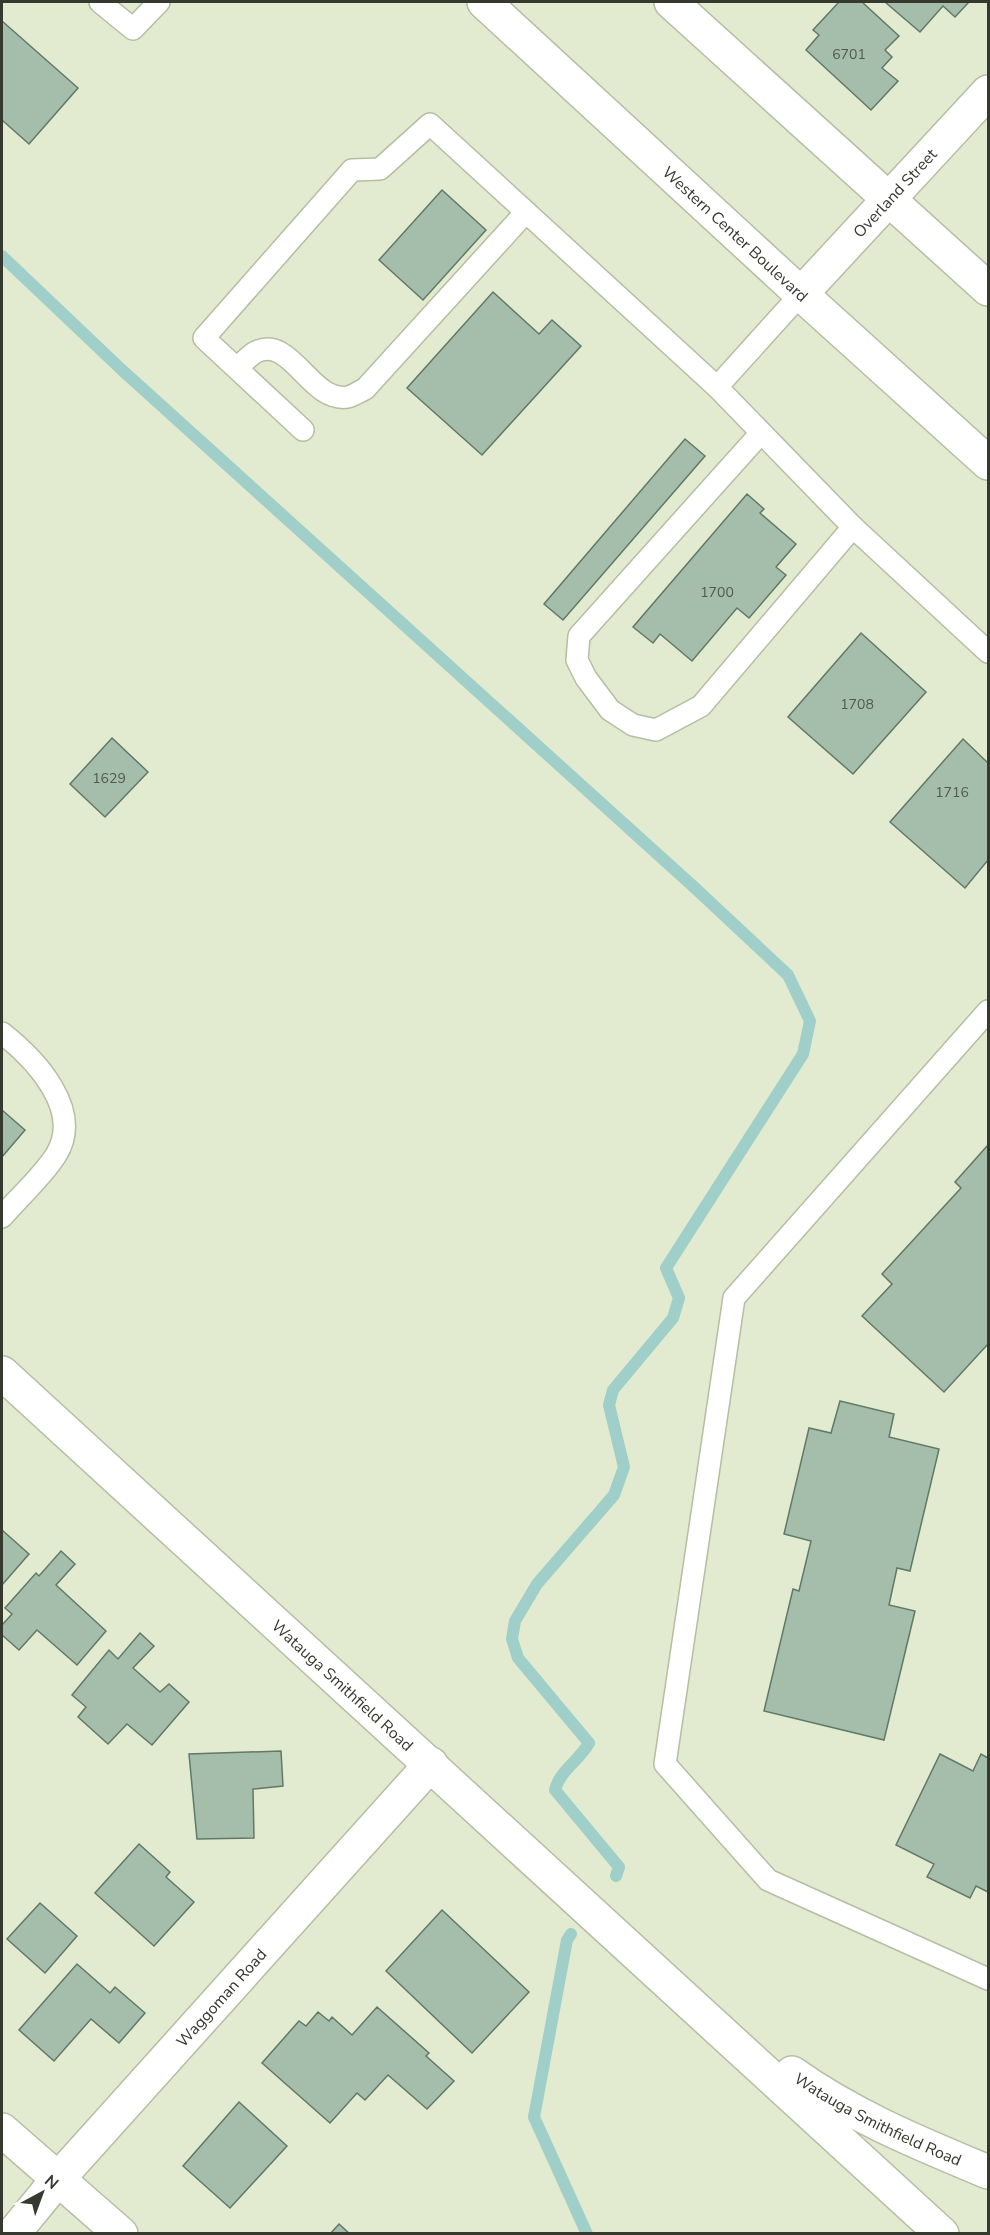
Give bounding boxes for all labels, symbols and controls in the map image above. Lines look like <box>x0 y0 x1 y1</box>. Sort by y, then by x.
house number: 6701 <box>832 45 866 64</box>
street label: Overland Street <box>849 144 943 243</box>
street label: Western Center Boulevard <box>657 162 812 307</box>
house number: 1700 <box>700 583 734 602</box>
house number: 1708 <box>840 695 874 714</box>
house number: 1629 <box>92 769 126 788</box>
house number: 1716 <box>935 783 969 802</box>
street label: Watauga Smithfield Road <box>266 1615 418 1756</box>
street label: Waggoman Road <box>172 1944 272 2052</box>
street label: Watauga Smithfield Road <box>790 2068 965 2172</box>
north arrow <box>12 2163 72 2223</box>
text: N <box>39 2170 63 2195</box>

